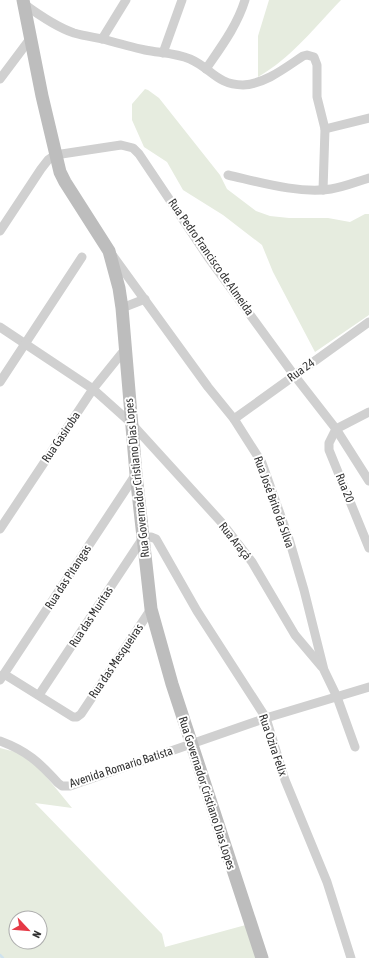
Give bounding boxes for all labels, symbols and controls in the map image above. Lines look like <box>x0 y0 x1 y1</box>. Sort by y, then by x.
street label: Rua Pedro Francisco de Almeida <box>165 196 257 318</box>
street label: Rua 24 <box>285 355 318 385</box>
street label: Rua Governador Cristiano Dias Lopes <box>122 398 152 558</box>
street label: Rua Gasiroba <box>39 409 83 465</box>
street label: Rua José Brito da Silva <box>251 454 297 550</box>
street label: Rua 20 <box>333 471 357 505</box>
street label: Rua Araçá <box>216 519 254 563</box>
street label: Rua das Pitangas <box>42 542 94 612</box>
street label: Rua das Muritas <box>66 584 116 650</box>
street label: Rua das Mesqueiras <box>86 621 146 701</box>
street label: Rua Ozira Felix <box>256 712 290 778</box>
street label: Rua Governador Cristiano Dias Lopes <box>176 715 238 871</box>
street label: Avenida Romario Batista <box>68 744 174 790</box>
north arrow <box>8 910 48 950</box>
text: N <box>30 929 44 940</box>

